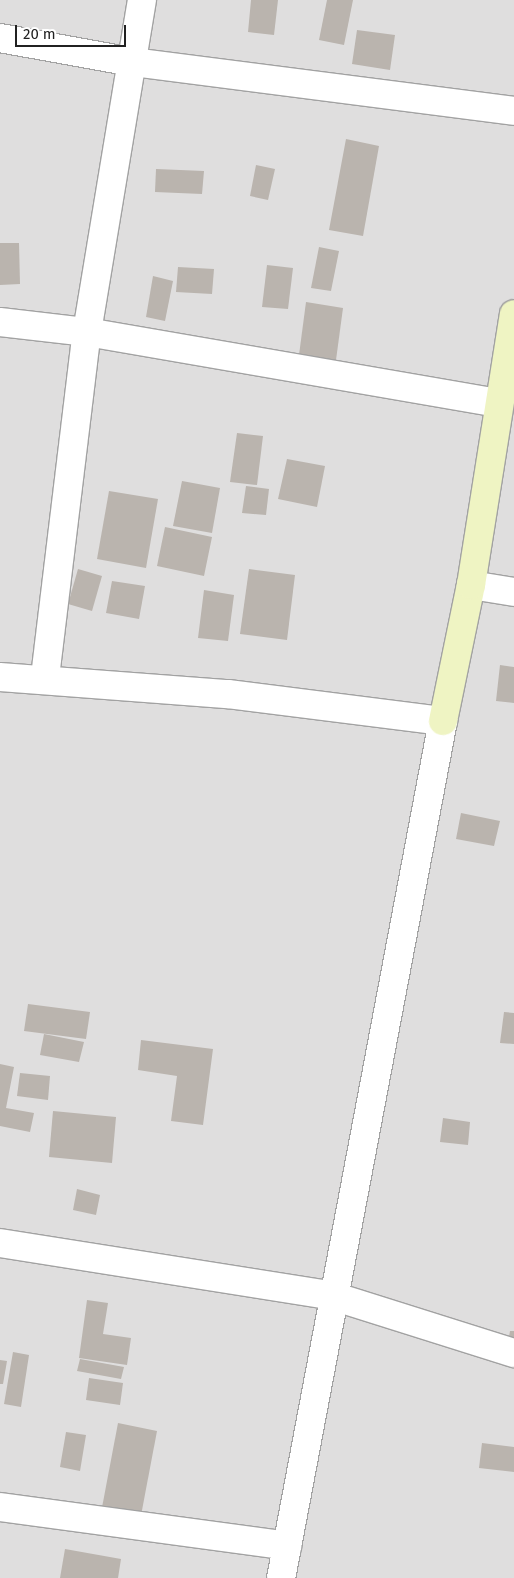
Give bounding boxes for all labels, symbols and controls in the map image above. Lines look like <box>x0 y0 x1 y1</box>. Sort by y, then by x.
scale bar <box>18 15 129 47</box>
text: 20 m <box>23 25 56 43</box>

